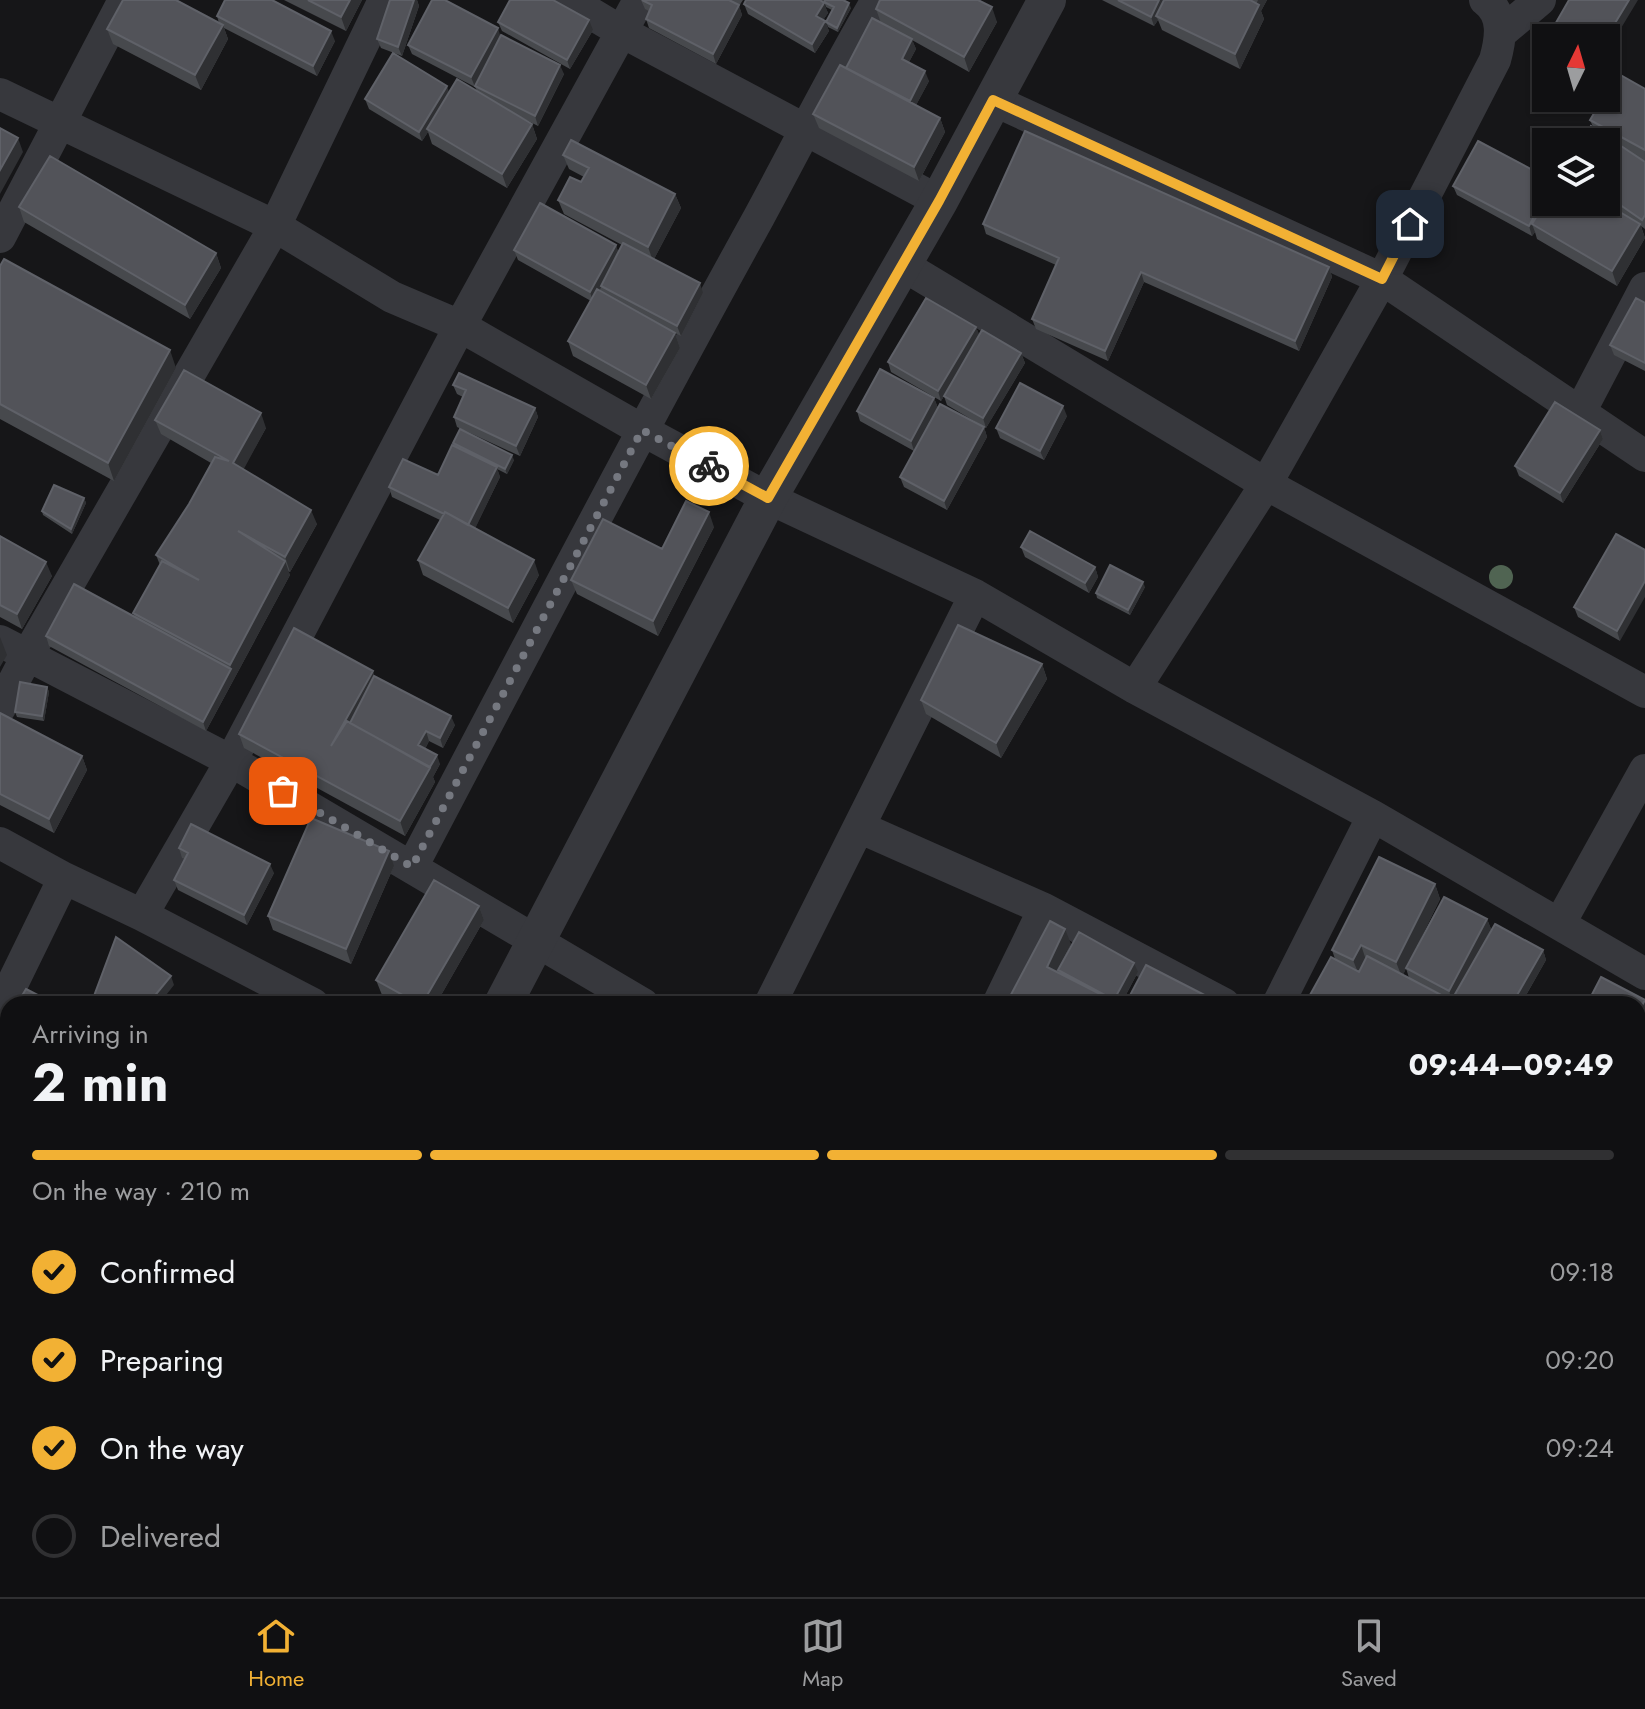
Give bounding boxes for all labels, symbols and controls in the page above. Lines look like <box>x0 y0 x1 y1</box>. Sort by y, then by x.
north arrow <box>1532 24 1620 112</box>
map controls <box>1532 24 1620 216</box>
button: layers <box>1532 128 1620 216</box>
pin <box>1376 190 1444 258</box>
icon: home <box>1388 202 1432 246</box>
courier <box>669 426 749 506</box>
icon: bike <box>687 444 731 488</box>
pin <box>249 757 317 825</box>
icon: bag <box>261 769 305 813</box>
text: Arriving in <box>32 1015 149 1053</box>
text: 09:44–09:49 <box>1408 1043 1614 1086</box>
text: 2 min <box>32 1045 169 1121</box>
text: On the way · 210 m <box>32 1172 250 1210</box>
icon: check <box>32 1250 76 1294</box>
text: Confirmed <box>100 1251 235 1294</box>
text: 09:18 <box>1550 1253 1614 1291</box>
icon: check <box>32 1338 76 1382</box>
text: Preparing <box>100 1339 224 1382</box>
text: 09:20 <box>1545 1341 1614 1379</box>
icon: check <box>32 1426 76 1470</box>
text: On the way <box>100 1427 244 1470</box>
text: 09:24 <box>1546 1429 1614 1467</box>
text: Delivered <box>100 1515 221 1558</box>
tab: Home <box>248 1614 304 1694</box>
tab: Map <box>801 1614 845 1694</box>
tab: Saved <box>1341 1614 1397 1694</box>

